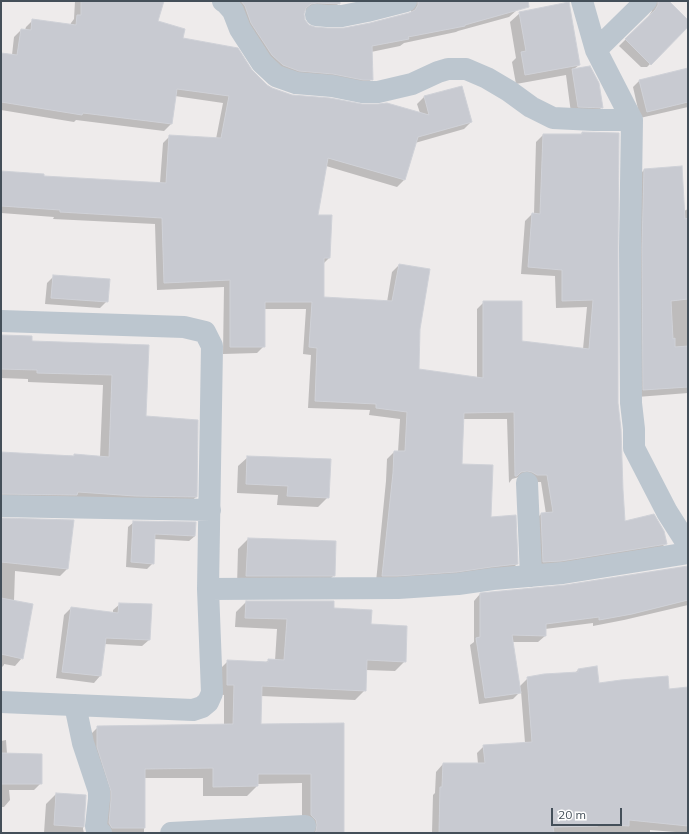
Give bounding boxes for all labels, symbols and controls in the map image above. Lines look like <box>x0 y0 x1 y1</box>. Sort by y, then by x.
scale bar <box>553 800 624 826</box>
text: 20 m <box>558 807 586 822</box>

